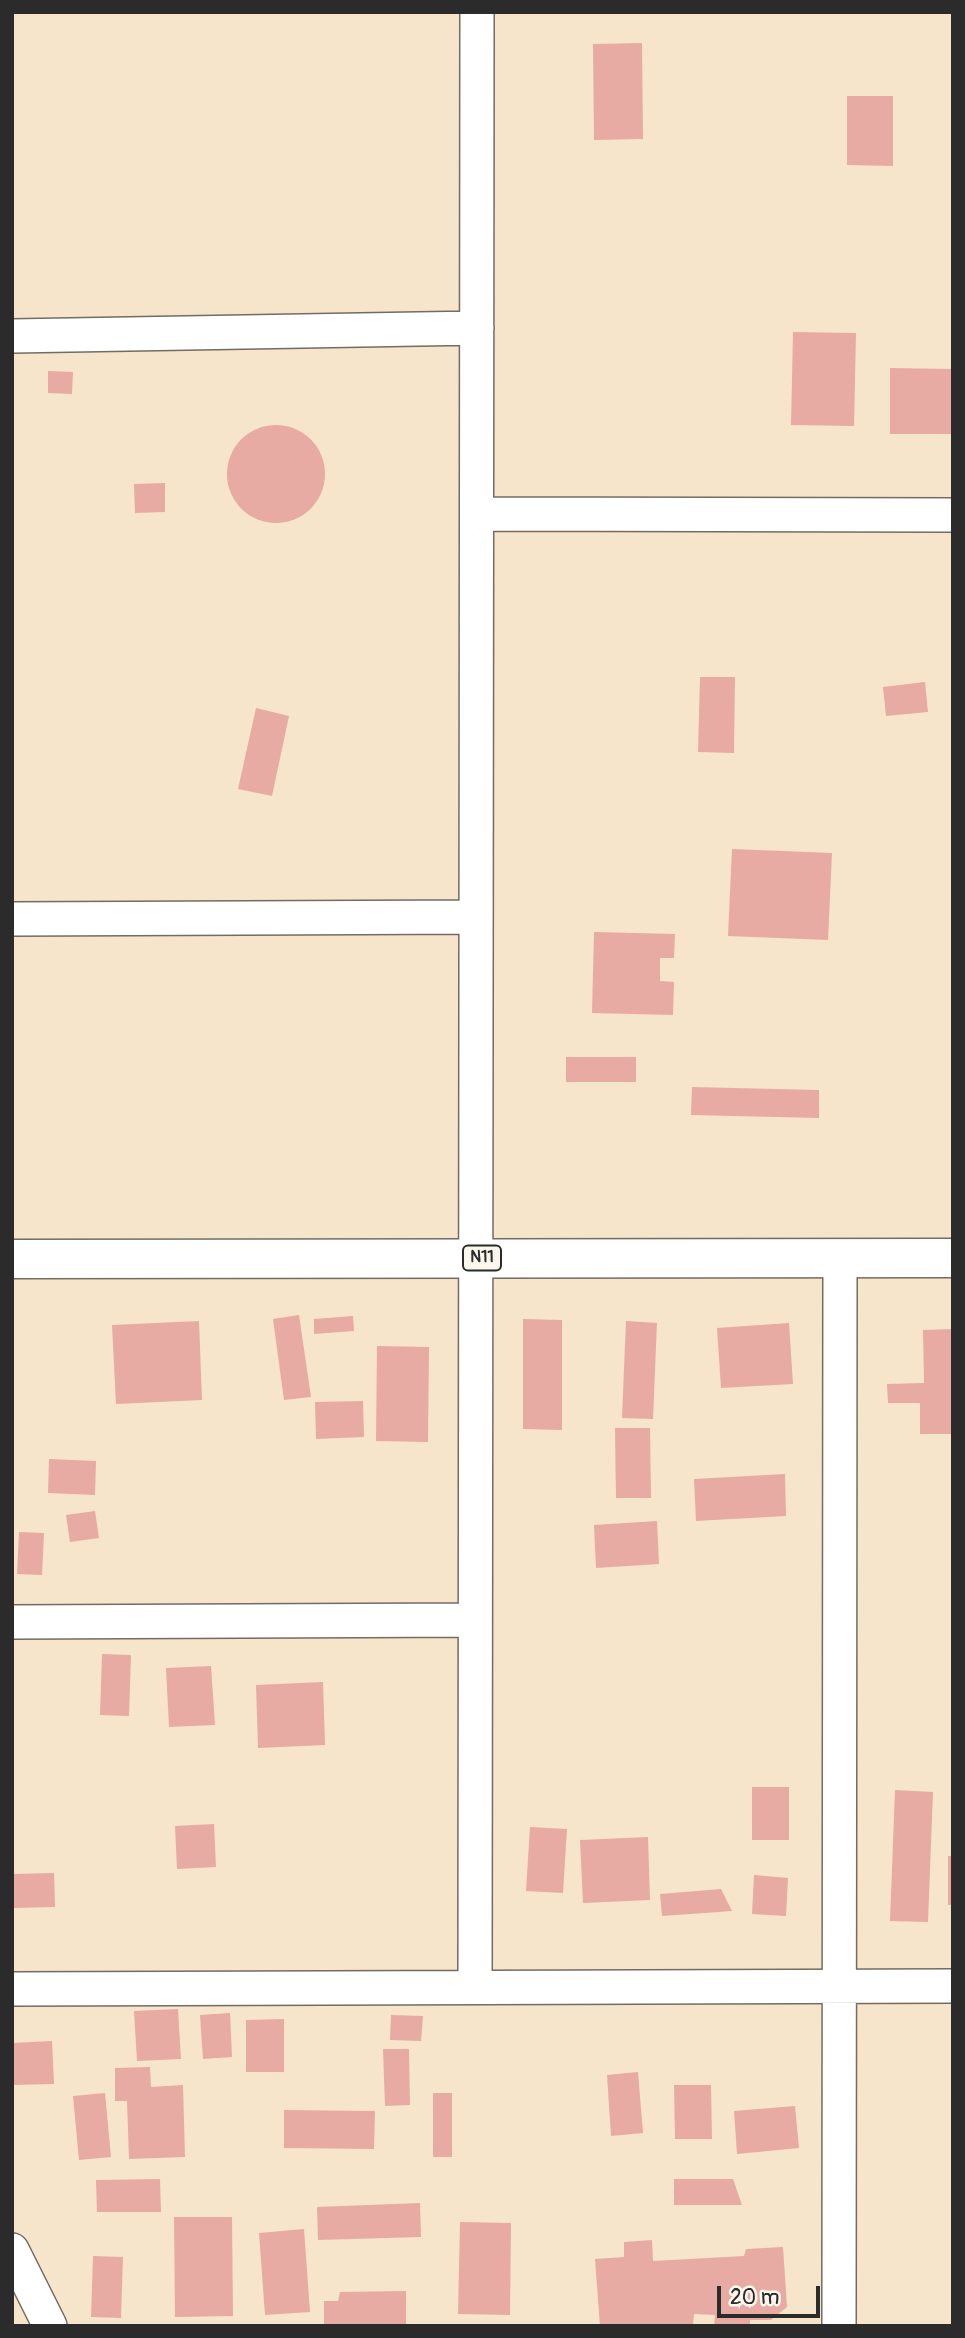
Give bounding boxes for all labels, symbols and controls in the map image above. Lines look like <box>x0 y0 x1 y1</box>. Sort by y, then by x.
road number: N11 <box>463 1246 501 1270</box>
scale bar <box>720 2272 823 2316</box>
text: 20 m <box>730 2284 779 2311</box>

